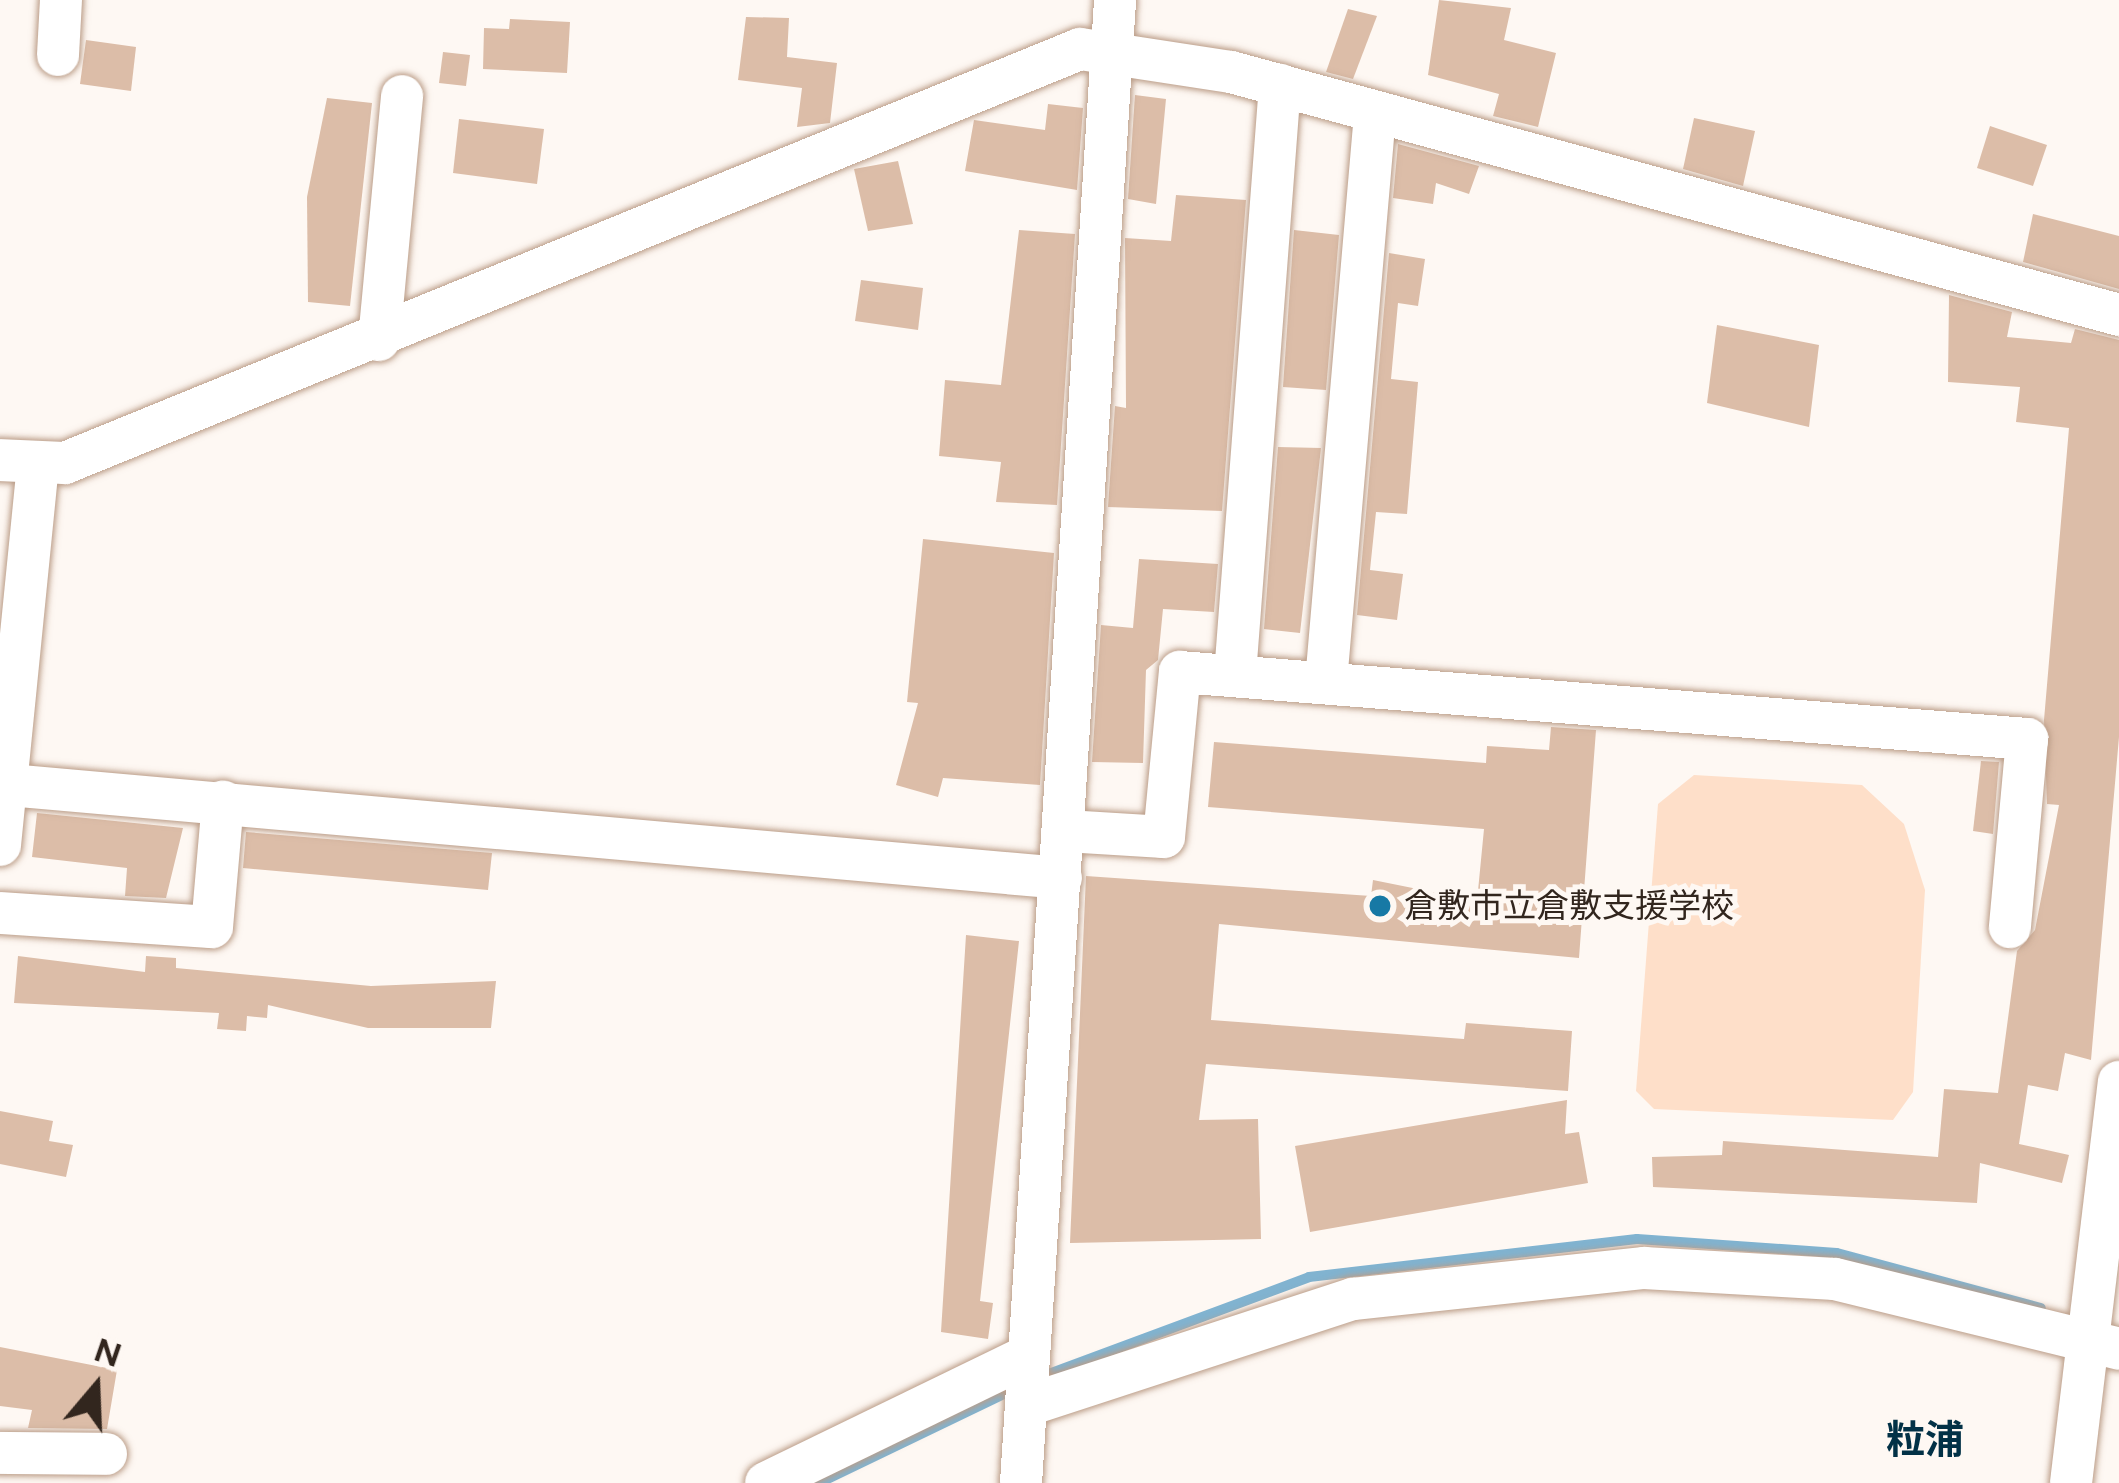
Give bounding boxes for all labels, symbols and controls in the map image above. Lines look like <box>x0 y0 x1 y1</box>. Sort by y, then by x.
place label: 倉敷市立倉敷支援学校 <box>1404 886 1734 926</box>
marker: 倉敷市立倉敷支援学校 <box>1367 893 1393 919</box>
north arrow <box>36 1327 156 1447</box>
text: N <box>89 1330 126 1375</box>
district label: 粒浦 <box>1886 1417 1964 1463</box>

